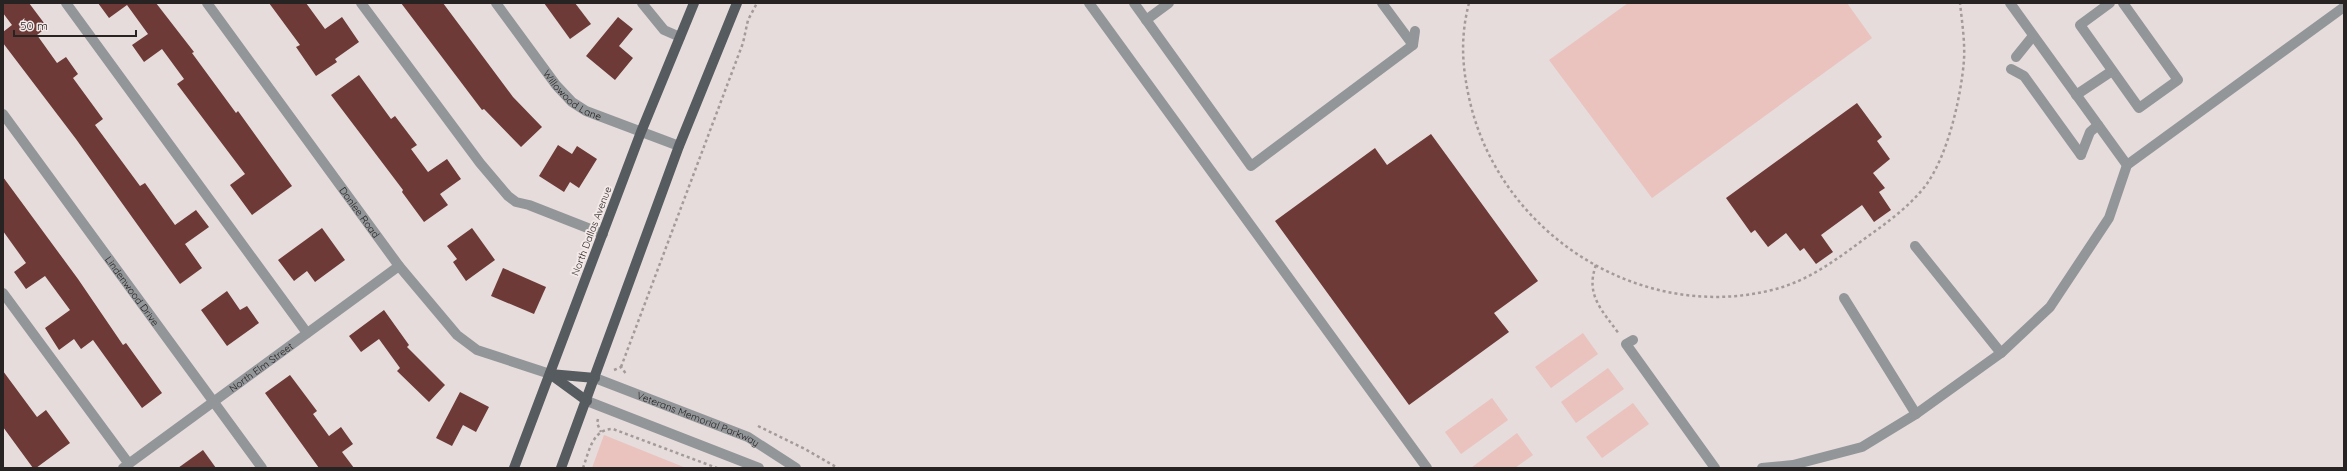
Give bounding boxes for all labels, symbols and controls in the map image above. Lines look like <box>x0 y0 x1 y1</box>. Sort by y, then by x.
scale bar <box>14 12 136 38</box>
text: 50 m <box>20 18 48 33</box>
street label: Willowood Lane <box>540 67 604 123</box>
street label: Donlee Road <box>336 184 382 241</box>
street label: North Dallas Avenue <box>568 184 615 278</box>
street label: Lindenwood Drive <box>102 254 162 329</box>
street label: North Elm Street <box>227 339 296 395</box>
street label: Veterans Memorial Parkway <box>635 389 762 450</box>

